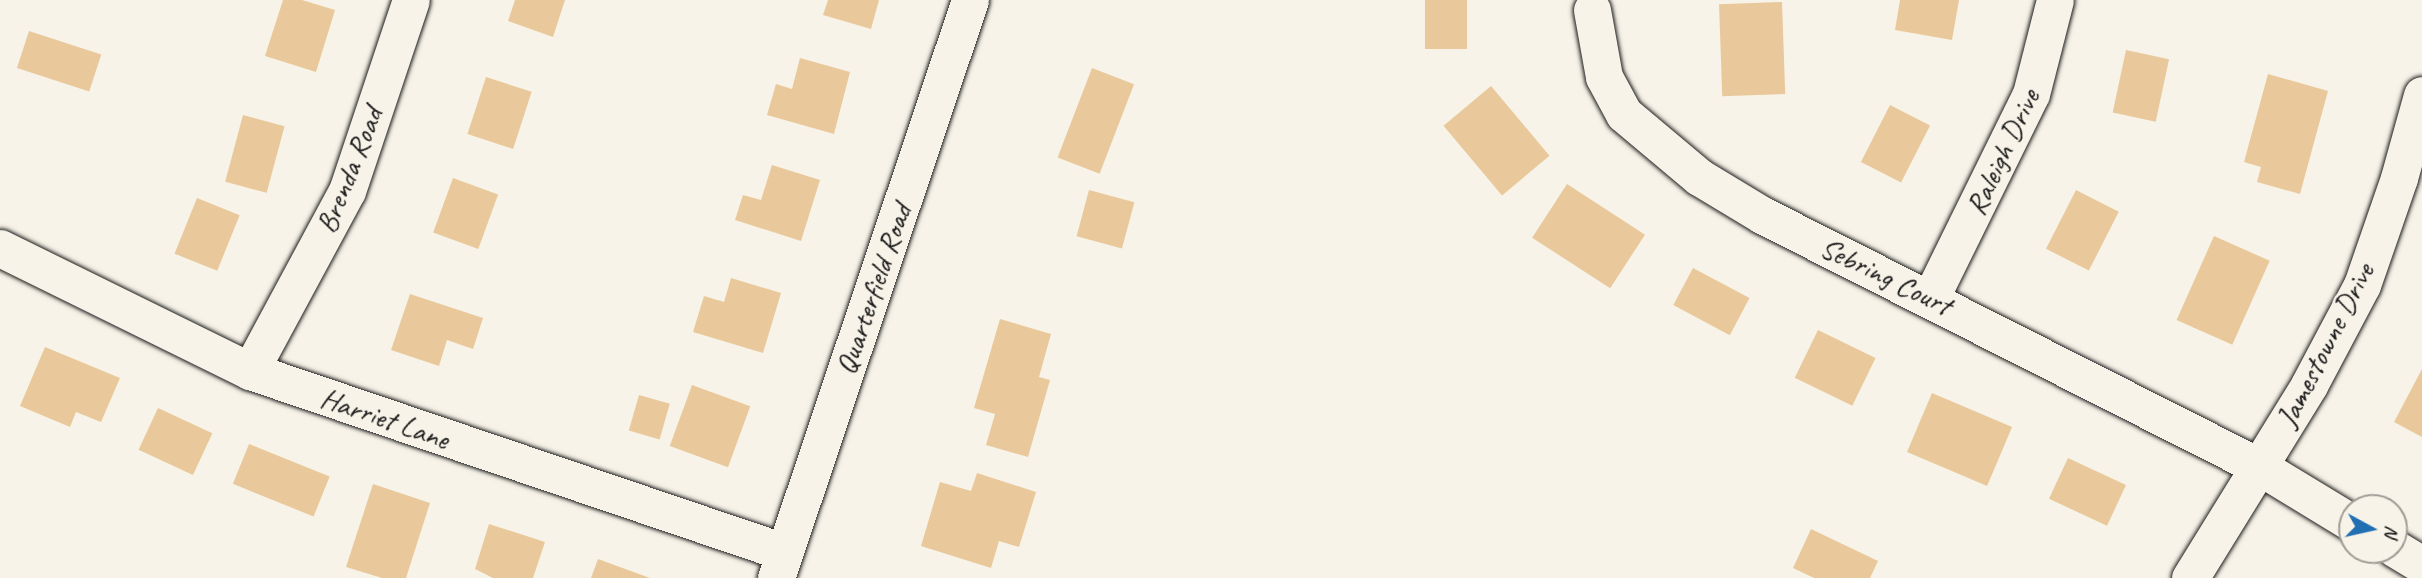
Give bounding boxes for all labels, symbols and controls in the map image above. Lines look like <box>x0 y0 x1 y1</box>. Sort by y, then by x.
street label: Raleigh Drive <box>1957 83 2047 221</box>
street label: Brenda Road <box>308 103 390 237</box>
street label: Quarterfield Road <box>827 199 919 379</box>
street label: Sebring Court <box>1815 229 1957 323</box>
street label: Jamestowne Drive <box>2268 257 2382 433</box>
street label: Harriet Lane <box>316 379 454 457</box>
north arrow <box>2338 494 2408 564</box>
text: N <box>2379 524 2405 539</box>

